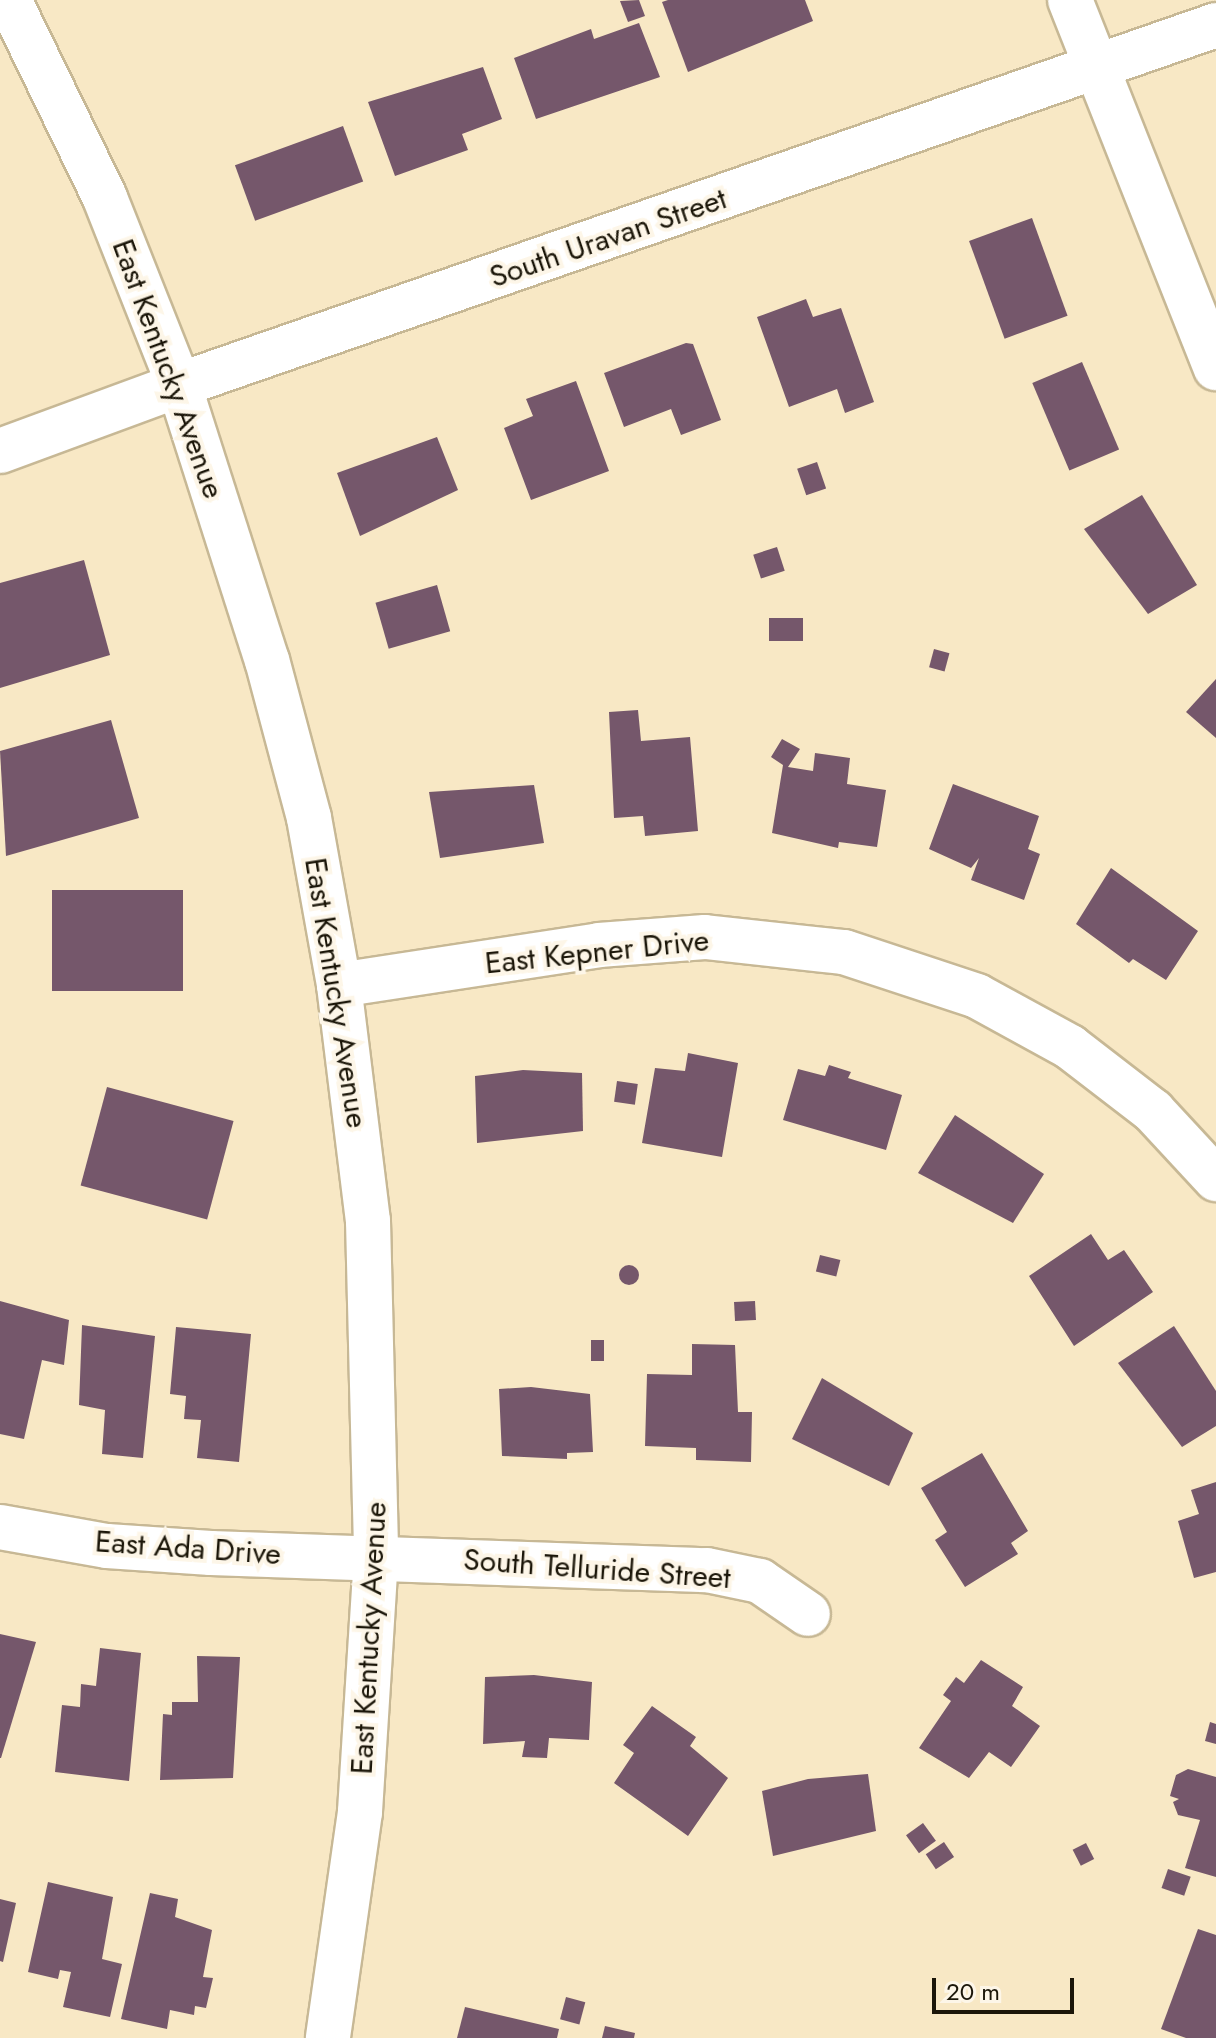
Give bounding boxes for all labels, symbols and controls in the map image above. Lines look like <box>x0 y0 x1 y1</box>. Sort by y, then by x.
street label: South Uravan Street <box>485 181 731 295</box>
street label: East Kentucky Avenue <box>104 235 232 503</box>
street label: East Kentucky Avenue <box>297 855 375 1131</box>
street label: East Kepner Drive <box>483 922 711 982</box>
street label: East Kentucky Avenue <box>344 1501 394 1775</box>
street label: East Ada Drive <box>94 1524 282 1572</box>
street label: South Telluride Street <box>462 1542 732 1596</box>
scale bar <box>936 1962 1078 2012</box>
text: 20 m <box>946 1974 1000 2009</box>

